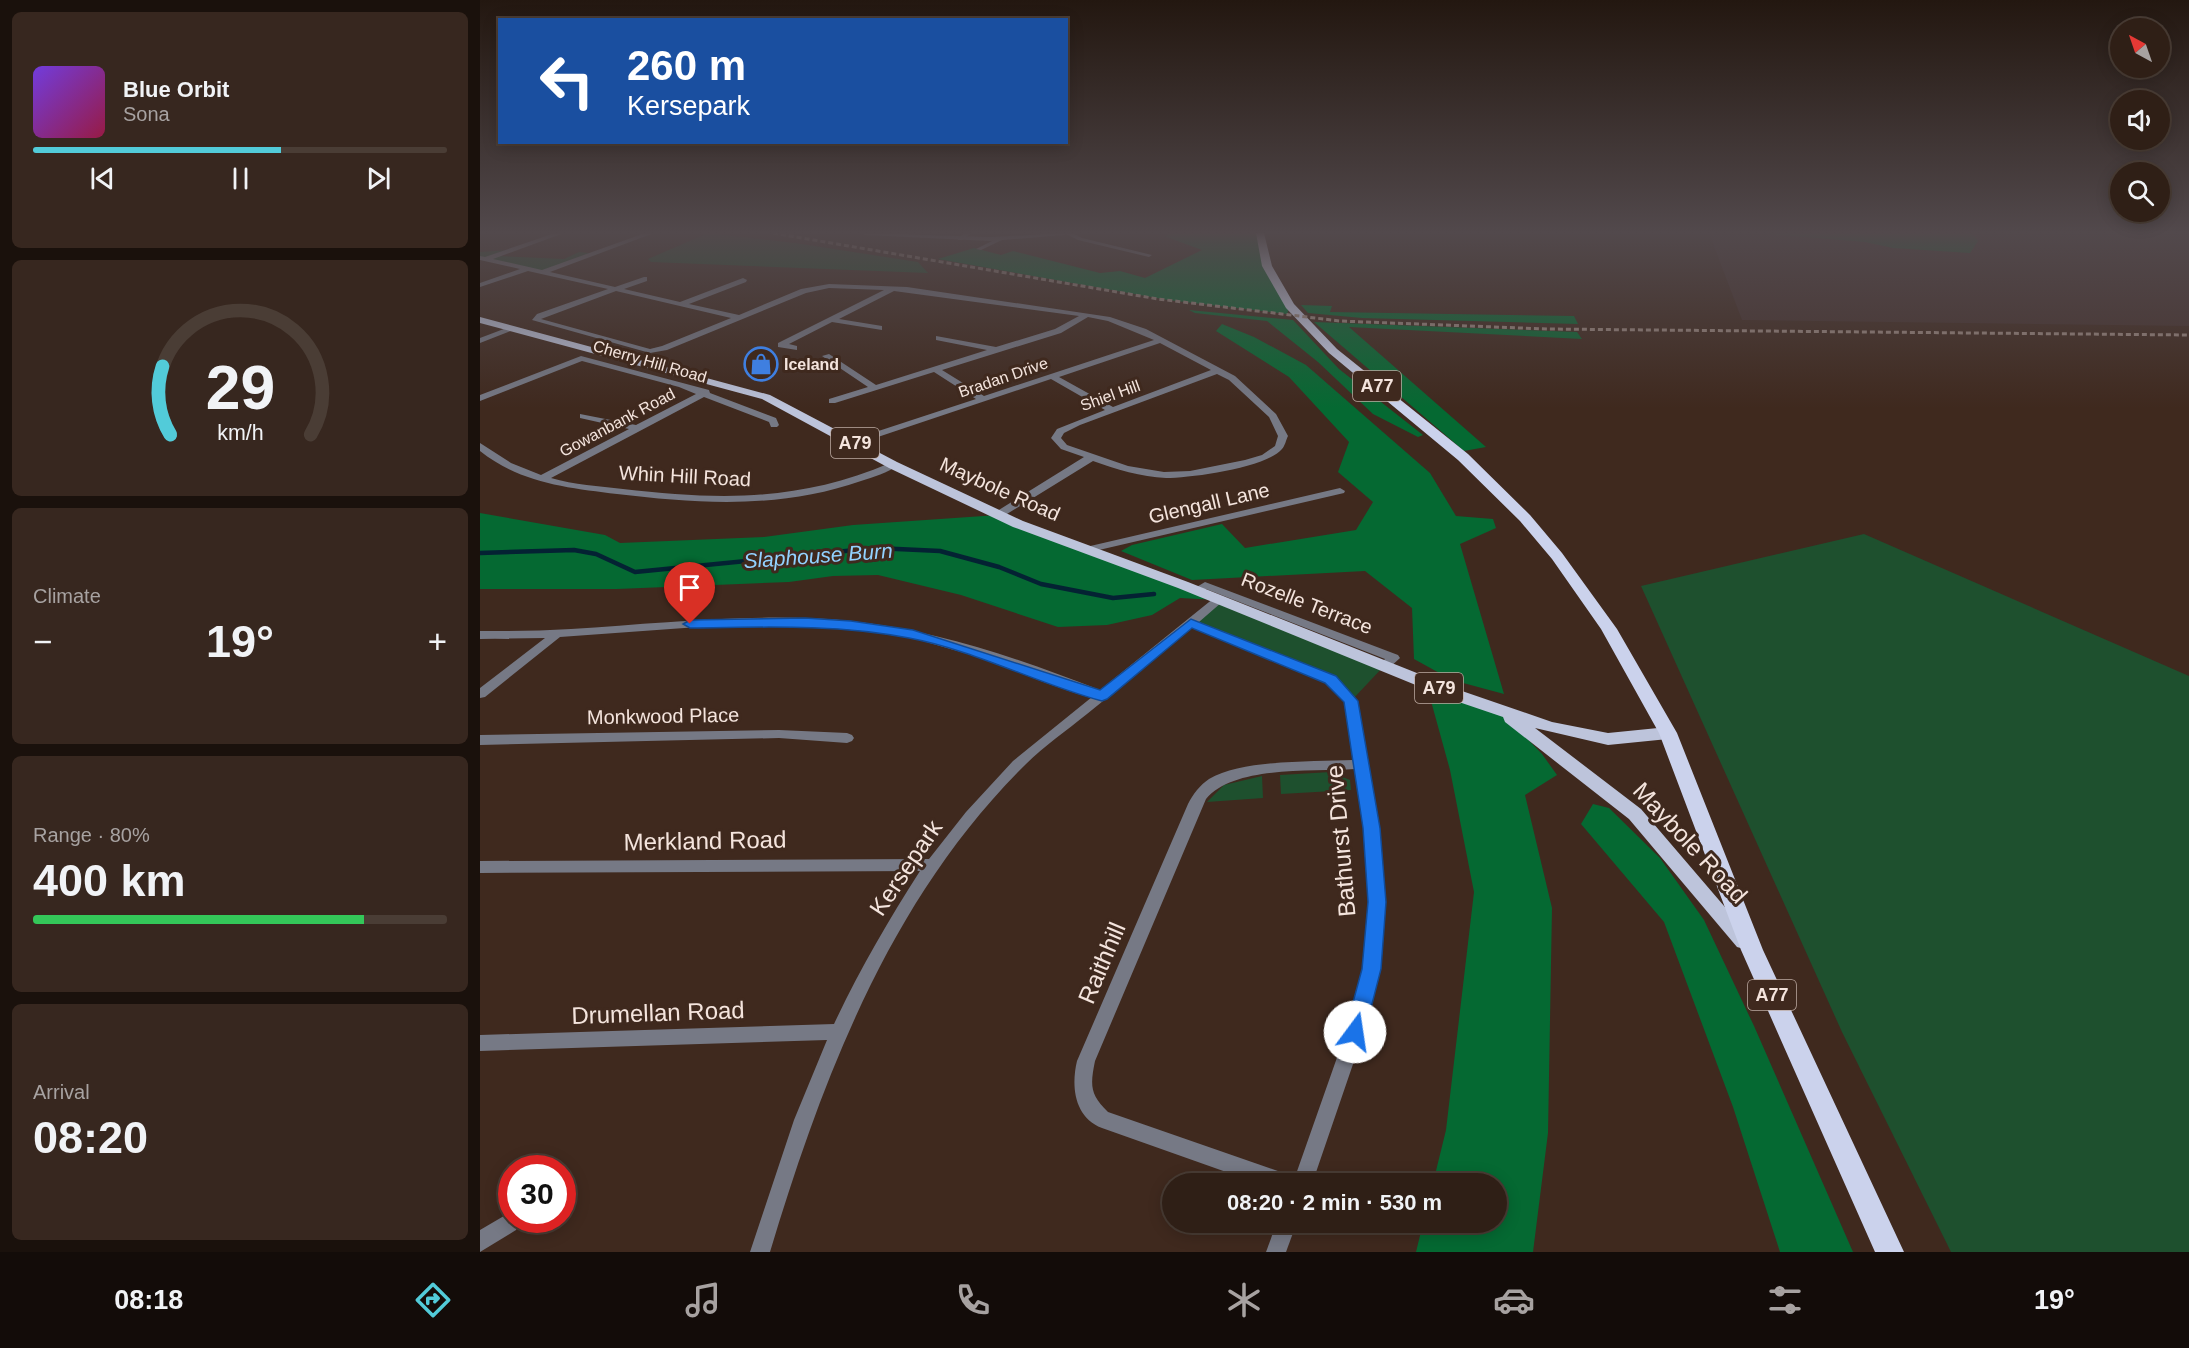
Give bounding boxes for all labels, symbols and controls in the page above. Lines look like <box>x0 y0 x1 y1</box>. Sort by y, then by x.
north arrow <box>2110 18 2170 78</box>
map controls <box>2110 18 2170 222</box>
icon: left <box>528 42 606 120</box>
text: 260 m <box>627 42 746 89</box>
text: Blue Orbit <box>123 77 229 102</box>
button: sound <box>2110 90 2170 150</box>
text: Kersepark <box>627 91 750 121</box>
text: Sona <box>123 103 170 125</box>
icon: previous <box>86 162 119 195</box>
icon: pause <box>224 162 257 195</box>
icon: next <box>362 162 395 195</box>
button: search <box>2110 162 2170 222</box>
street label: Cherry Hill Road <box>591 337 709 386</box>
shop icon: Iceland <box>743 346 779 382</box>
text: 29 <box>205 353 275 422</box>
street label: Bradan Drive <box>956 354 1050 401</box>
place label: Iceland <box>784 356 839 373</box>
road number: A77 <box>1353 371 1401 401</box>
street label: Shiel Hill <box>1078 377 1142 414</box>
street label: Gowanbank Road <box>557 385 678 460</box>
text: km/h <box>217 421 263 445</box>
road number: A79 <box>831 428 879 458</box>
street label: Maybole Road <box>937 453 1063 525</box>
street label: Whin Hill Road <box>618 462 752 490</box>
street label: Glengall Lane <box>1146 478 1272 528</box>
water label: Slaphouse Burn <box>743 539 893 572</box>
pin <box>664 562 715 624</box>
street label: Rozelle Terrace <box>1238 568 1376 638</box>
icon: arrive <box>673 571 706 604</box>
text: Climate <box>33 585 101 607</box>
text: 19° <box>206 616 274 667</box>
text: − <box>33 623 52 660</box>
text: + <box>428 623 447 660</box>
road number: A79 <box>1415 673 1463 703</box>
street label: Monkwood Place <box>587 704 739 728</box>
street label: Bathurst Drive <box>1320 764 1361 918</box>
street label: Maybole Road <box>1628 777 1753 908</box>
street label: Kersepark <box>864 814 948 921</box>
text: Range · 80% <box>33 824 150 846</box>
street label: Merkland Road <box>623 826 787 855</box>
text: 400 km <box>33 855 186 906</box>
street label: Raithhill <box>1072 918 1131 1007</box>
road number: A77 <box>1748 980 1796 1010</box>
street label: Drumellan Road <box>571 996 745 1029</box>
position arrow <box>1323 1000 1387 1064</box>
text: Arrival <box>33 1081 90 1103</box>
text: 08:20 <box>33 1112 148 1163</box>
speed limit sign: 30 <box>498 1155 576 1233</box>
text: 08:20 · 2 min · 530 m <box>1227 1190 1442 1215</box>
icon: directions <box>412 1279 454 1321</box>
icon: music <box>682 1279 724 1321</box>
icon: phone <box>952 1279 994 1321</box>
icon: climate <box>1223 1279 1265 1321</box>
icon: car <box>1493 1279 1535 1321</box>
icon: filters <box>1764 1279 1806 1321</box>
text: 08:18 <box>114 1285 183 1315</box>
text: 19° <box>2034 1285 2075 1315</box>

